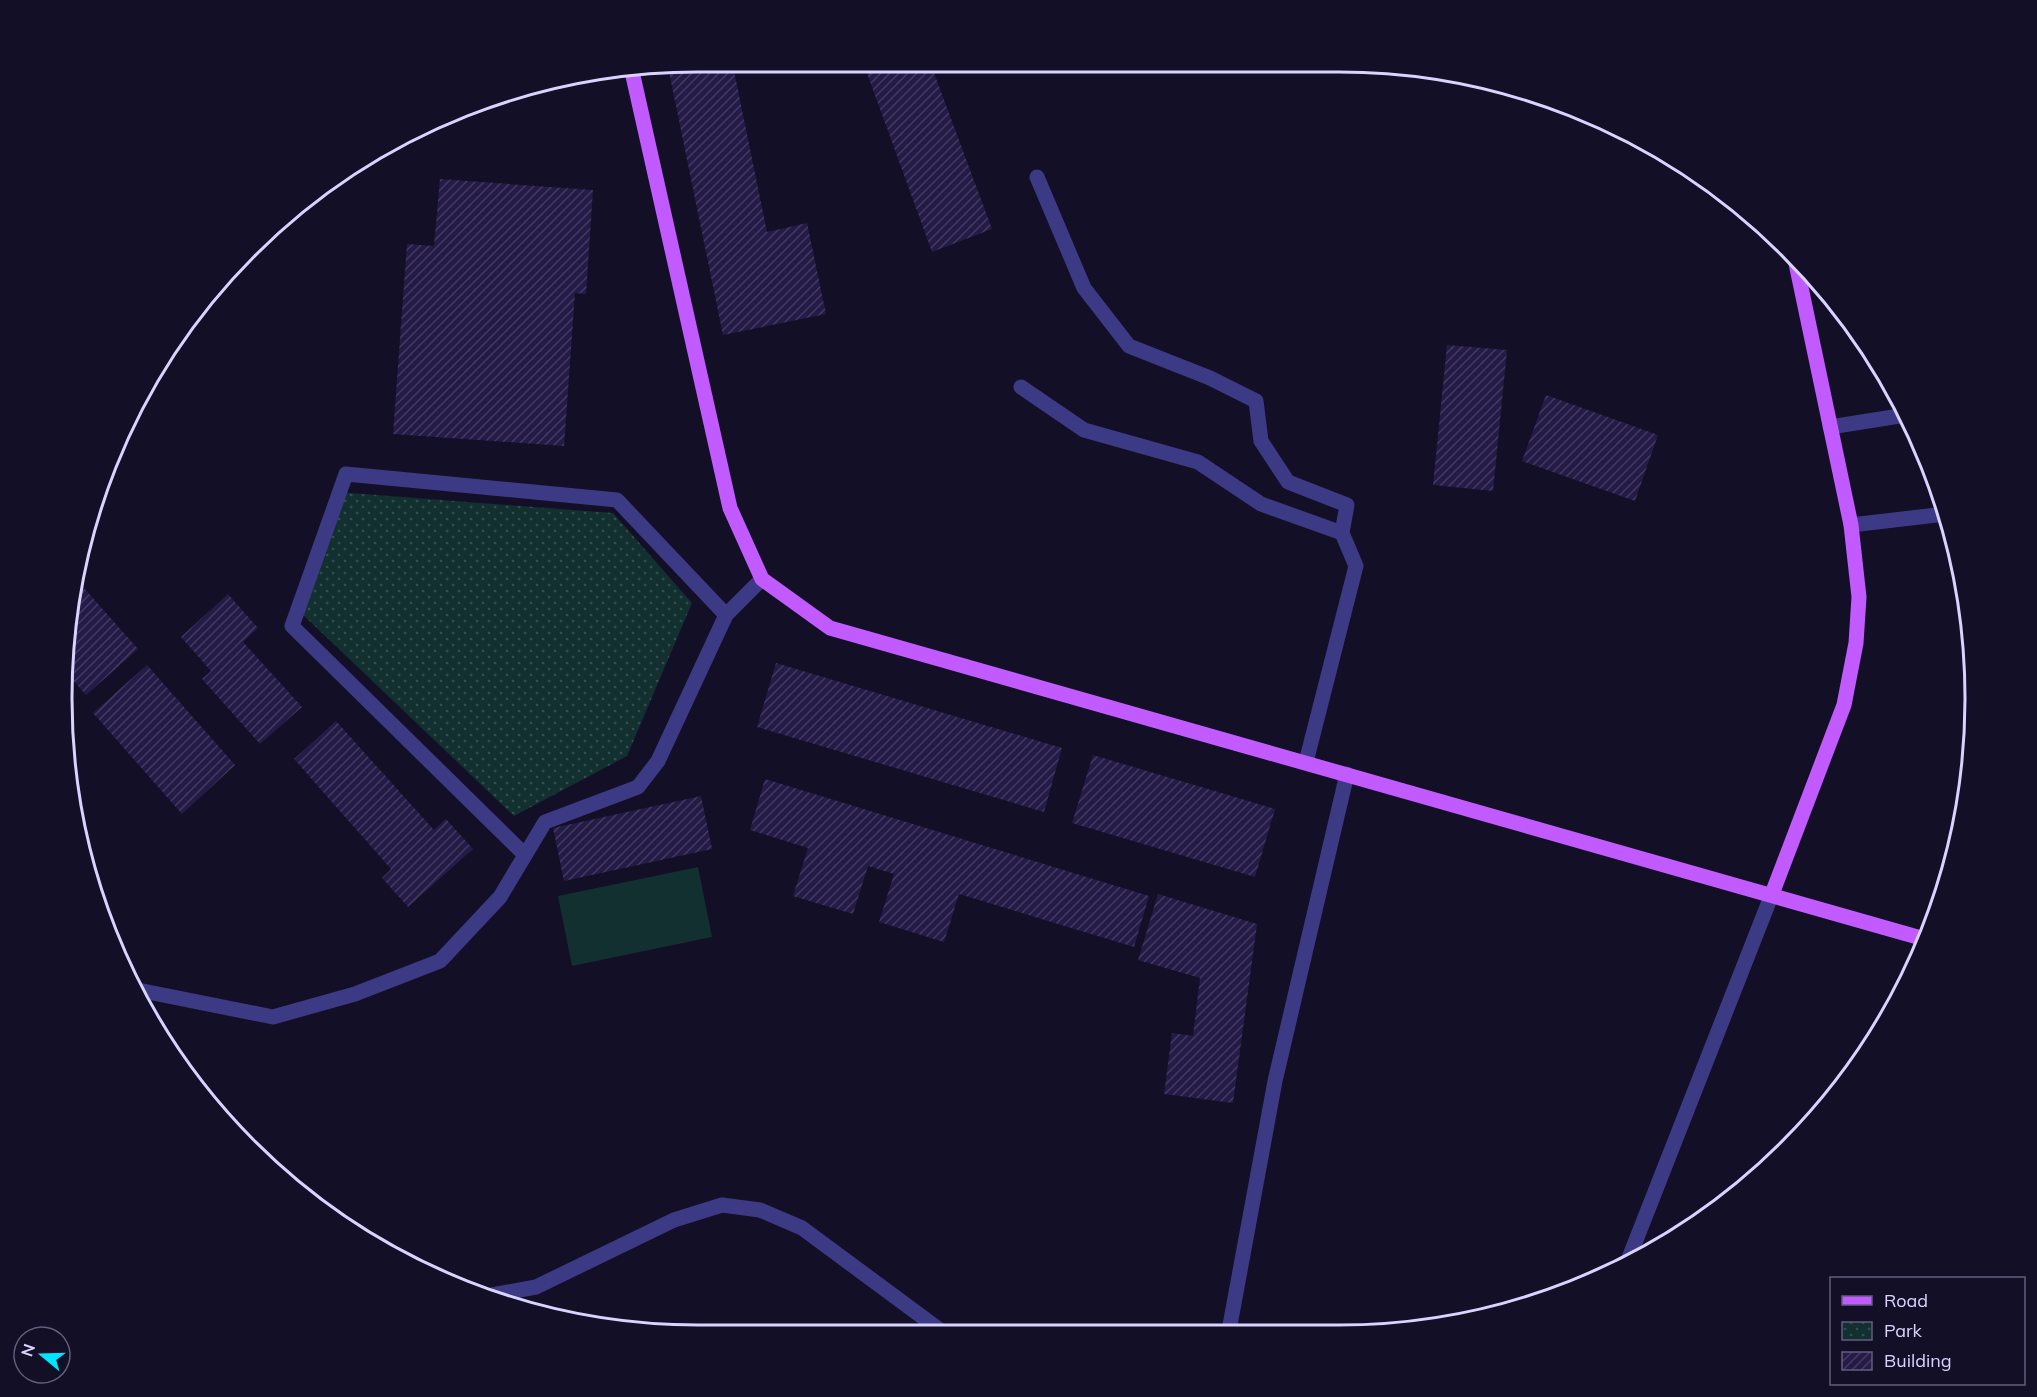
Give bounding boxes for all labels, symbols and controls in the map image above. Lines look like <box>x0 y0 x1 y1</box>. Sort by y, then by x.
legend <box>1830 1277 2025 1385</box>
text: Road <box>1884 1289 1928 1312</box>
text: Park <box>1884 1319 1923 1342</box>
north arrow <box>12 1325 72 1385</box>
text: N <box>16 1341 39 1359</box>
text: Building <box>1884 1349 1952 1372</box>

